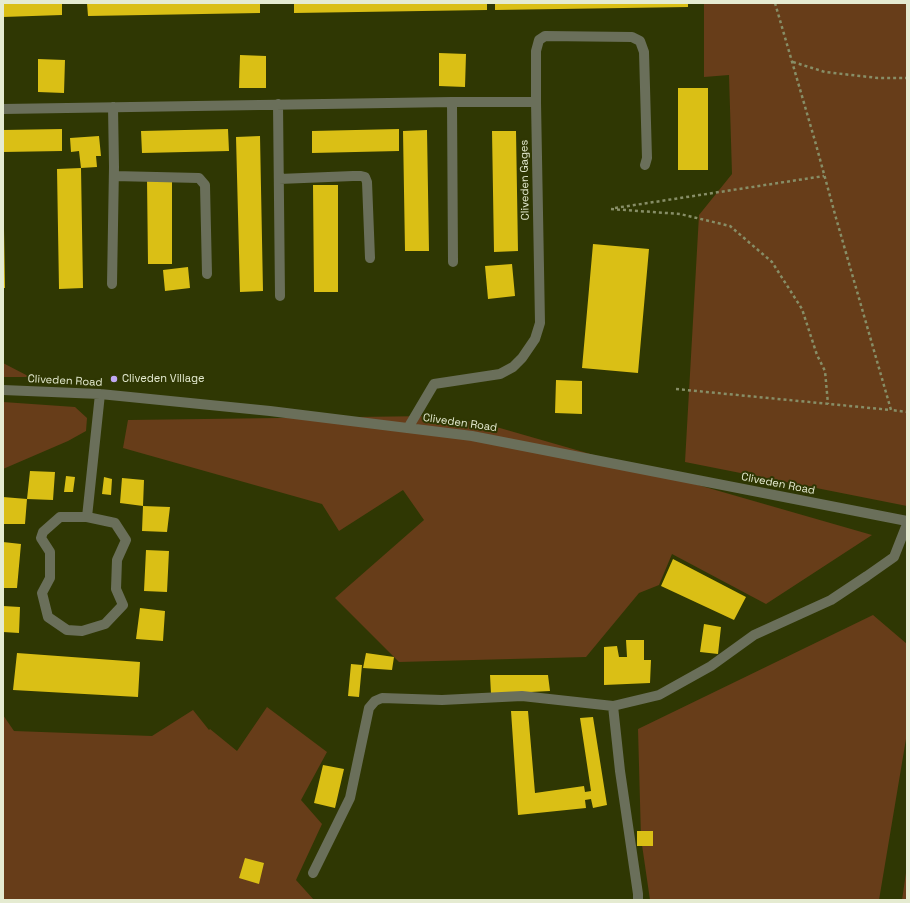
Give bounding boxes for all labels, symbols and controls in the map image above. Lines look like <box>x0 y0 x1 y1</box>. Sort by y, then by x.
street label: Cliveden Gages <box>518 140 532 220</box>
street label: Cliveden Road <box>27 372 103 390</box>
place label: Cliveden Village <box>122 372 204 386</box>
marker: Cliveden Village <box>109 374 119 384</box>
street label: Cliveden Road <box>422 411 498 435</box>
street label: Cliveden Road <box>740 470 816 498</box>

